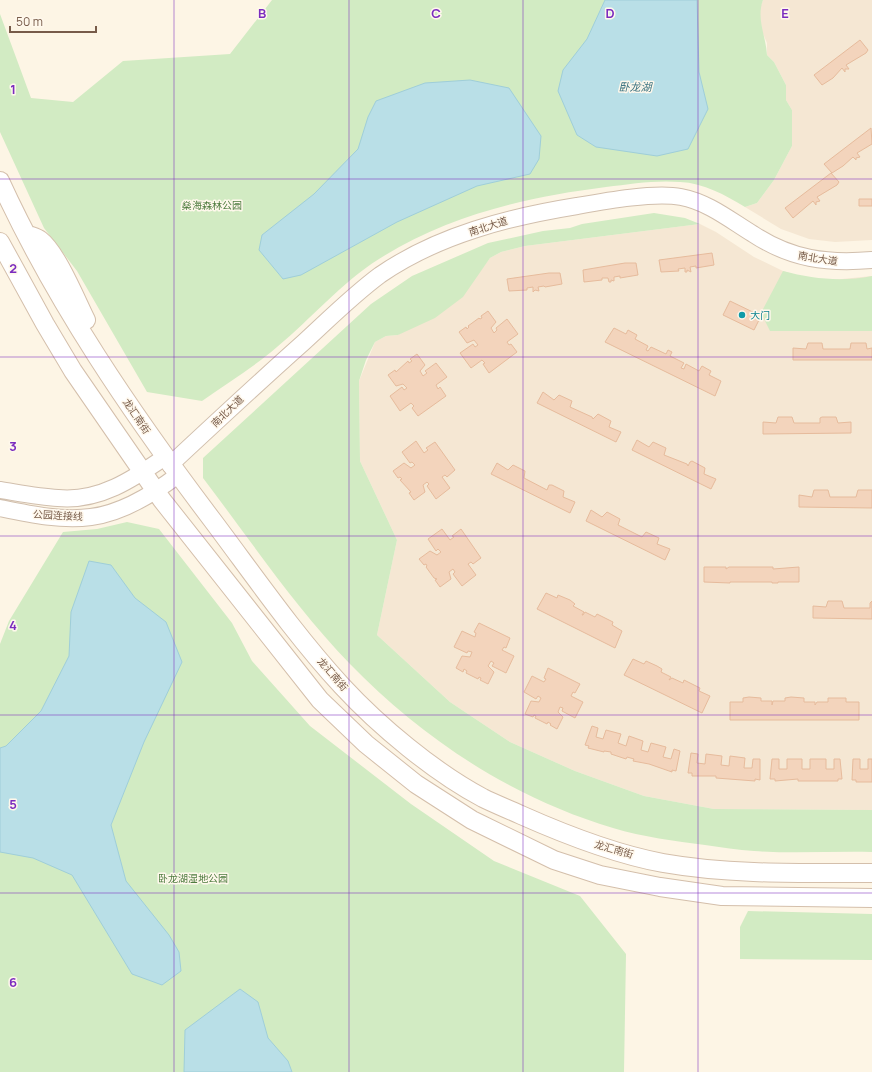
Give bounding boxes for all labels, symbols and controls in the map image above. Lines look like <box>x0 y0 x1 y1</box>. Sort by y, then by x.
text: B <box>258 4 266 22</box>
text: C <box>431 4 441 22</box>
text: D <box>605 4 615 22</box>
text: E <box>781 4 789 22</box>
scale bar <box>10 8 96 34</box>
text: 50 m <box>16 13 43 30</box>
water label: 卧龙湖 <box>619 79 653 94</box>
text: 1 <box>10 80 16 98</box>
park label: 燊海森林公园 <box>182 198 242 212</box>
street label: 南北大道 <box>467 213 509 239</box>
street label: 南北大道 <box>797 248 839 268</box>
text: 2 <box>9 259 17 277</box>
place label: 大门 <box>750 308 770 322</box>
marker: 大门 <box>737 310 747 320</box>
street label: 南北大道 <box>208 392 246 430</box>
street label: 龙汇南街 <box>120 396 154 436</box>
text: 3 <box>9 437 17 455</box>
street label: 公园连接线 <box>33 507 83 523</box>
text: 4 <box>9 616 17 634</box>
street label: 龙汇南街 <box>315 654 351 694</box>
text: 5 <box>9 795 17 813</box>
street label: 龙汇南街 <box>593 837 635 861</box>
park label: 卧龙湖湿地公园 <box>158 871 228 885</box>
text: 6 <box>9 973 17 991</box>

